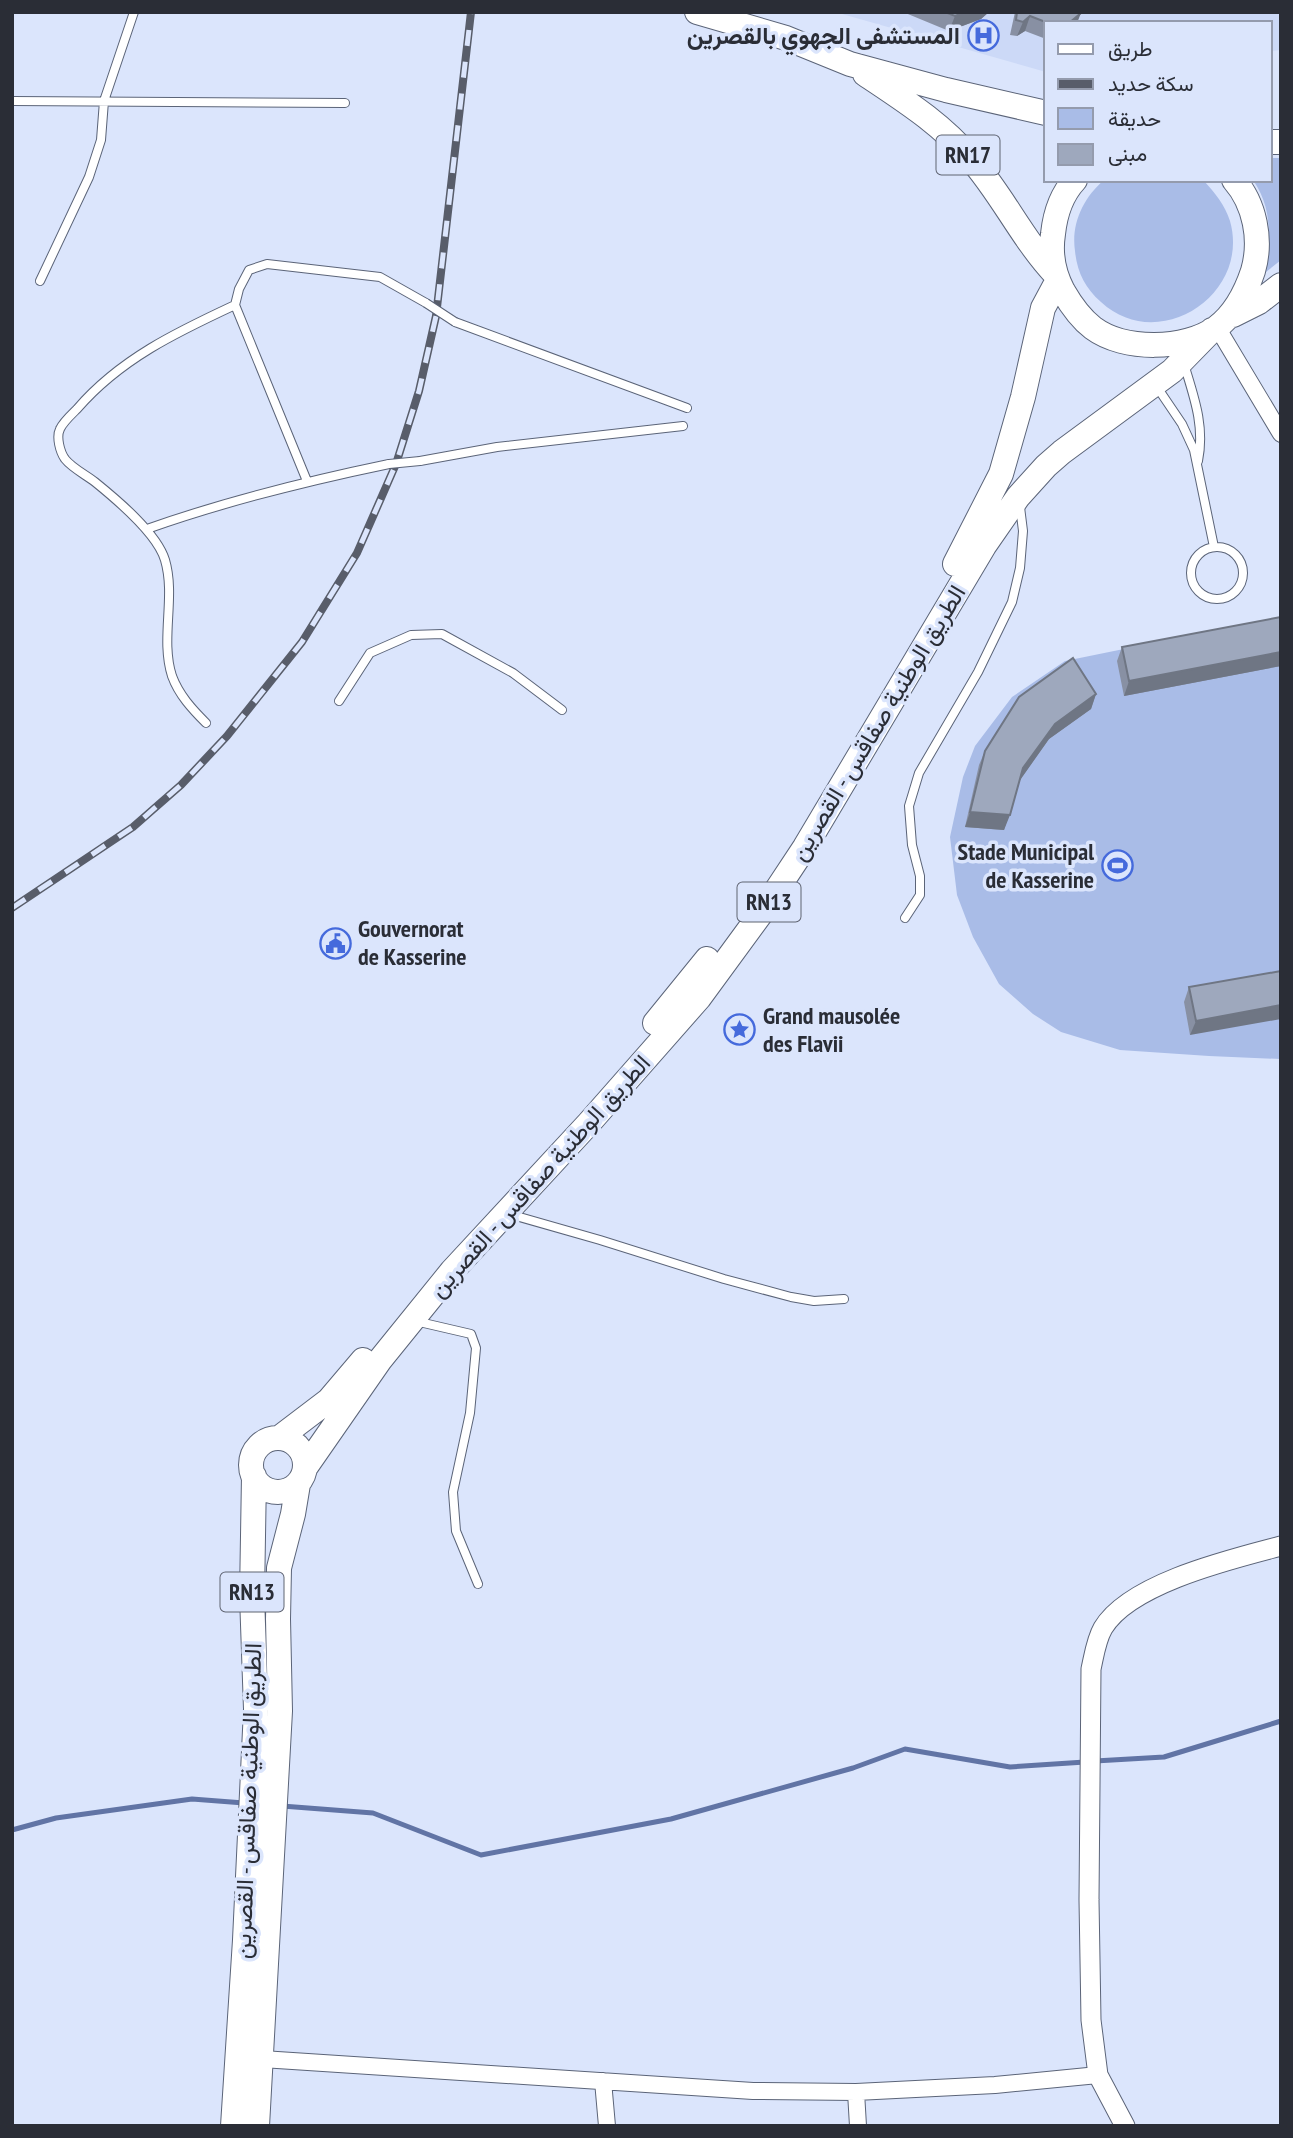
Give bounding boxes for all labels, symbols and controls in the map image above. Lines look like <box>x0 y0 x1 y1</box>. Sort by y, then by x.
hospital icon: المستشفى الجهوي بالقصرين <box>966 19 1000 53</box>
place label: المستشفى الجهوي بالقصرين <box>687 20 960 56</box>
legend <box>1044 21 1272 182</box>
text: طريق <box>1108 35 1153 62</box>
text: سكة حديد <box>1108 70 1194 97</box>
text: حديقة <box>1108 105 1161 132</box>
road number: RN17 <box>936 136 1000 174</box>
text: مبنى <box>1108 140 1147 167</box>
street label: الطريق الوطنية صفاقس - القصرين <box>783 579 972 866</box>
place label: Stade Municipal de Kasserine <box>958 836 1094 895</box>
sports icon: Stade Municipal de Kasserine <box>1100 849 1134 883</box>
road number: RN13 <box>738 882 800 922</box>
place label: Gouvernorat de Kasserine <box>358 913 466 972</box>
public building icon: Gouvernorat de Kasserine <box>318 926 352 960</box>
place label: Grand mausolée des Flavii <box>763 1000 900 1059</box>
place icon: Grand mausolée des Flavii <box>723 1013 757 1047</box>
street label: الطريق الوطنية صفاقس - القصرين <box>422 1048 657 1304</box>
road number: RN13 <box>220 1572 284 1611</box>
street label: الطريق الوطنية صفاقس - القصرين <box>226 1642 269 1960</box>

